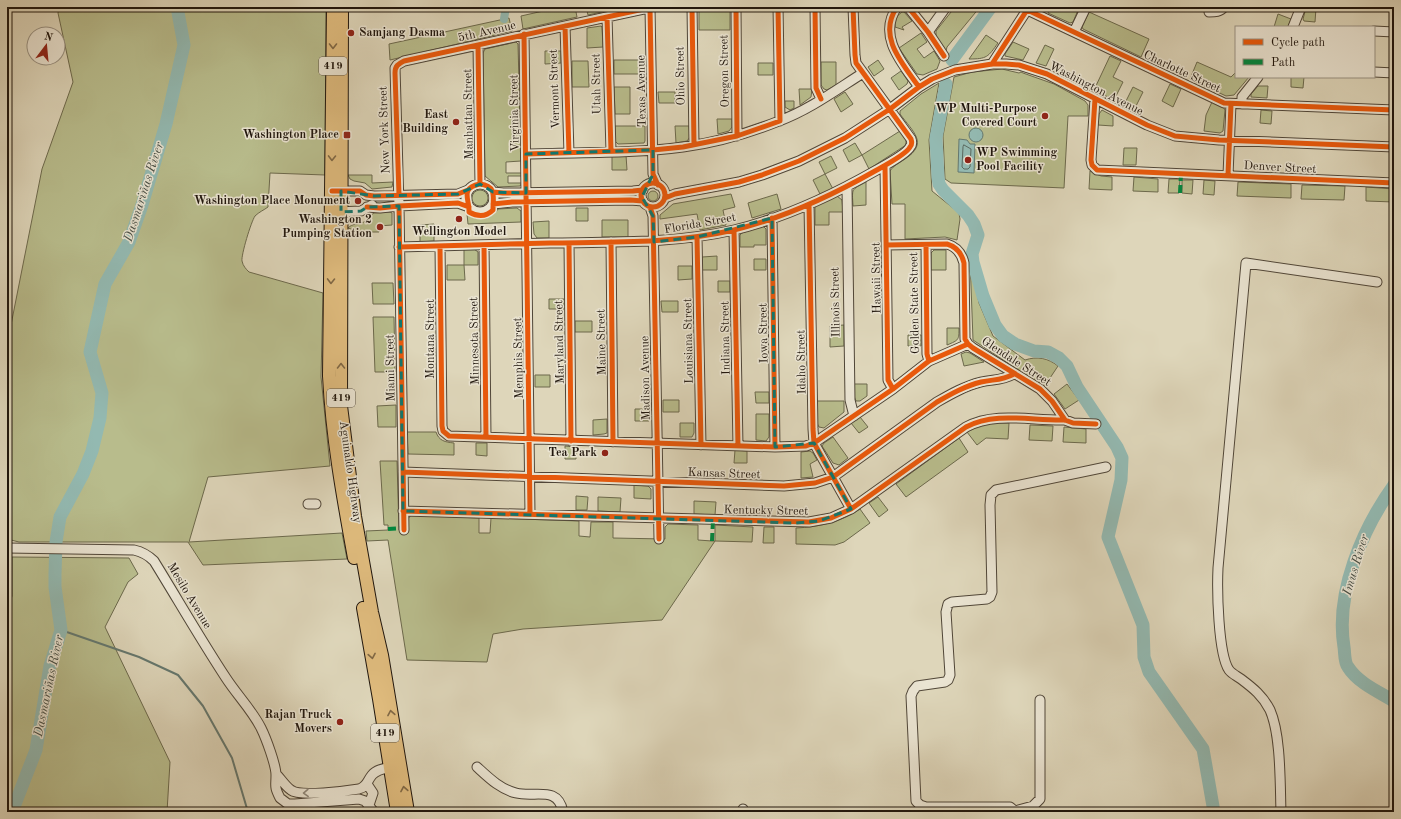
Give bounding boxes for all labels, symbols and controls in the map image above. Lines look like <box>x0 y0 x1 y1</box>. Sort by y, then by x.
street label: 5th Avenue <box>457 18 518 45</box>
north arrow <box>26 26 66 66</box>
legend <box>1235 26 1375 78</box>
place label: Samjang Dasma <box>359 27 445 39</box>
marker: Samjang Dasma <box>346 28 356 38</box>
text: N <box>43 31 54 44</box>
street label: Oregon Street <box>718 34 732 108</box>
text: Cycle path <box>1271 37 1326 49</box>
one-way arrow <box>329 43 337 49</box>
street label: Ohio Street <box>674 46 688 106</box>
street label: Vermont Street <box>548 49 562 129</box>
street label: Charlotte Street <box>1142 49 1222 95</box>
street label: Utah Street <box>590 53 604 115</box>
street label: Texas Avenue <box>635 54 649 127</box>
road number: 419 <box>319 57 347 75</box>
text: Path <box>1271 57 1296 69</box>
street label: Washington Avenue <box>1047 60 1145 118</box>
street label: Manhattan Street <box>462 68 476 160</box>
street label: Virginia Street <box>508 74 522 152</box>
street label: New York Street <box>377 86 393 174</box>
place label: WP Multi-Purpose Covered Court <box>935 103 1038 129</box>
place label: East Building <box>402 109 449 135</box>
marker: WP Multi-Purpose Covered Court <box>1040 111 1050 121</box>
marker: East Building <box>451 117 461 127</box>
place label: Washington Place <box>242 129 339 141</box>
marker: Washington Place <box>342 130 352 140</box>
water label: Dasmariñas River <box>121 140 166 244</box>
place label: WP Swimming Pool Facility <box>976 147 1057 173</box>
one-way arrow <box>328 155 336 161</box>
marker: WP Swimming Pool Facility <box>963 155 973 165</box>
street label: Denver Street <box>1243 160 1317 176</box>
place label: Washington Place Monument <box>194 195 351 207</box>
marker: Washington Place Monument <box>353 196 363 206</box>
street label: Florida Street <box>663 212 737 236</box>
place label: Washington 2 Pumping Station <box>282 214 372 240</box>
marker: Wellington Model <box>454 214 464 224</box>
marker: Washington 2 Pumping Station <box>375 222 385 232</box>
place label: Wellington Model <box>412 226 507 238</box>
street label: Hawaii Street <box>870 242 884 314</box>
street label: Golden State Street <box>908 252 922 354</box>
street label: Illinois Street <box>829 267 843 337</box>
one-way arrow <box>326 278 335 284</box>
street label: Minnesota Street <box>468 297 482 385</box>
street label: Louisiana Street <box>682 298 696 384</box>
street label: Montana Street <box>425 299 437 379</box>
street label: Maryland Street <box>553 300 567 384</box>
street label: Indiana Street <box>719 301 733 375</box>
street label: Iowa Street <box>757 303 771 363</box>
street label: Maine Street <box>595 309 609 375</box>
street label: Memphis Street <box>512 317 526 399</box>
street label: Idaho Street <box>795 330 809 394</box>
street label: Miami Street <box>384 334 398 402</box>
street label: Madison Avenue <box>639 335 653 420</box>
street label: Glendale Street <box>979 335 1053 389</box>
one-way arrow <box>337 363 345 369</box>
road number: 419 <box>327 389 355 407</box>
street label: Aguinaldo Highway <box>337 420 363 525</box>
place label: Tea Park <box>548 447 597 459</box>
marker: Tea Park <box>600 448 610 458</box>
street label: Kansas Street <box>687 467 761 481</box>
street label: Kentucky Street <box>724 504 808 518</box>
water label: Imus River <box>1340 533 1372 598</box>
street label: Mesilo Avenue <box>165 561 214 632</box>
water label: Dasmariñas River <box>32 633 66 739</box>
one-way arrow <box>367 653 375 660</box>
place label: Rajan Truck Movers <box>264 709 332 735</box>
one-way arrow <box>388 710 396 717</box>
marker: Rajan Truck Movers <box>335 717 345 727</box>
road number: 419 <box>371 724 399 742</box>
one-way arrow <box>400 786 409 792</box>
one-way arrow <box>303 789 309 797</box>

